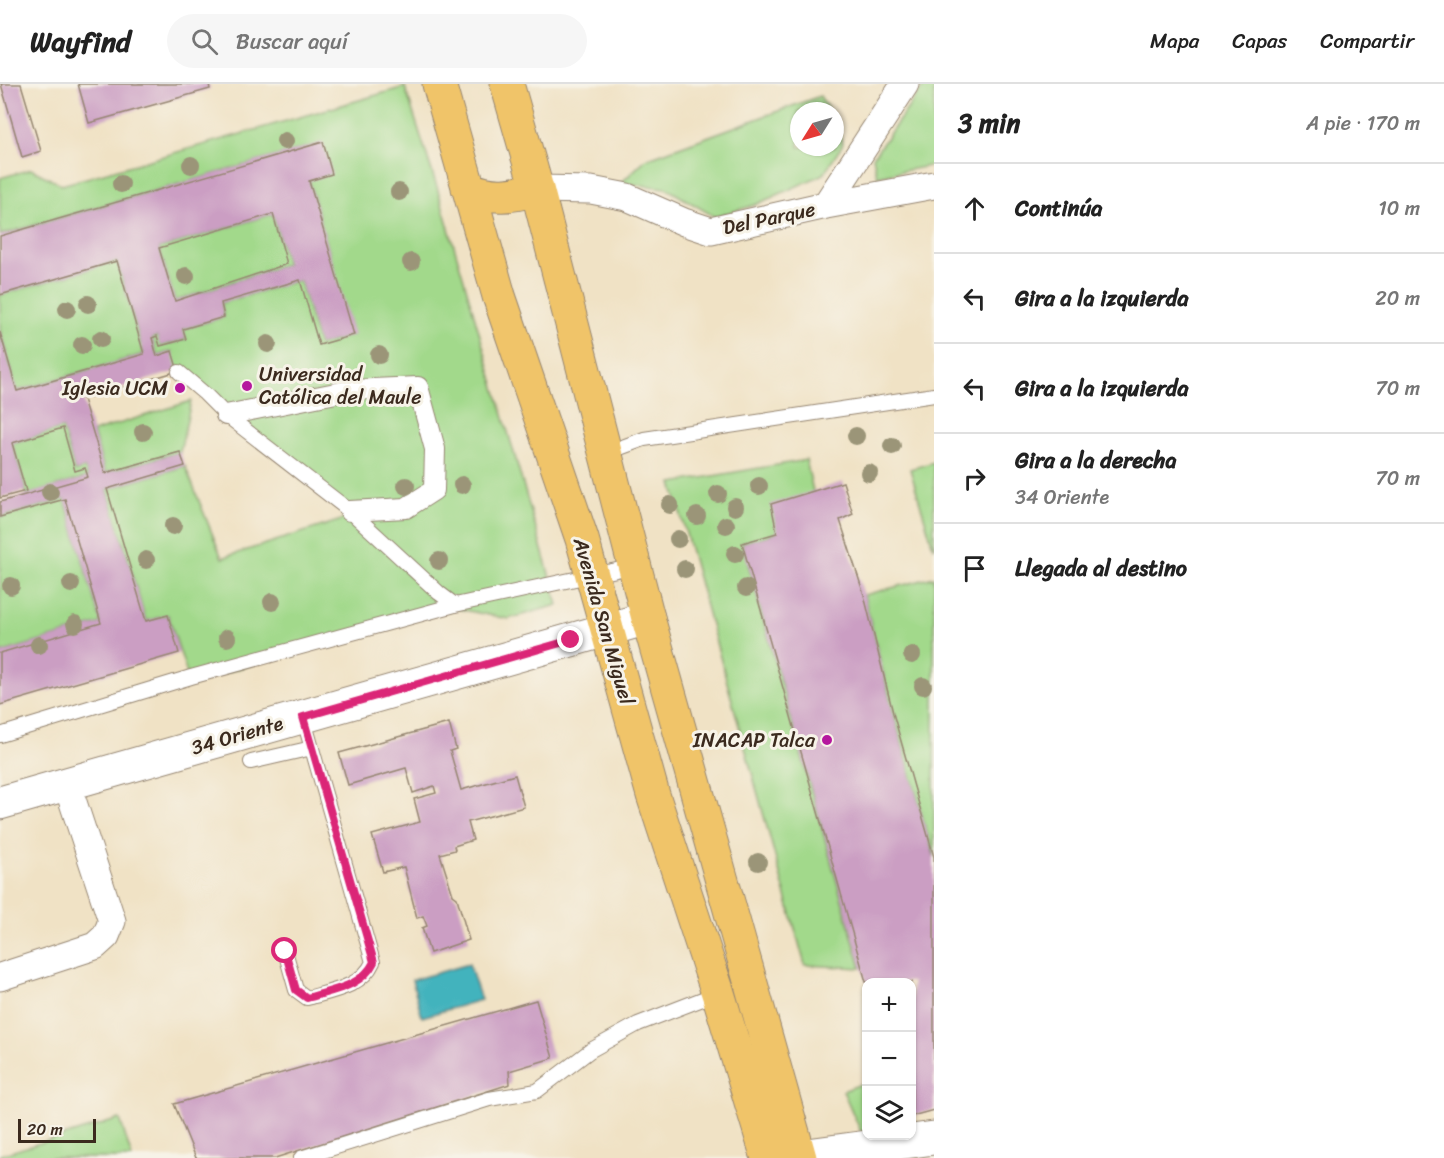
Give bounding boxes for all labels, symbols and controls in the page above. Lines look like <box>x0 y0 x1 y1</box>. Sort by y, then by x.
search box <box>167 14 587 68</box>
text: Wayfind <box>30 17 131 66</box>
text: Buscar aquí <box>236 22 348 61</box>
text: Mapa <box>1150 22 1199 60</box>
text: Capas <box>1232 22 1287 60</box>
text: Compartir <box>1320 22 1414 60</box>
icon: search <box>188 25 221 58</box>
text: 3 min <box>958 100 1020 146</box>
north arrow <box>790 102 844 156</box>
text: A pie · 170 m <box>1306 106 1420 141</box>
text: Continúa <box>1015 189 1102 228</box>
text: 10 m <box>1378 191 1420 226</box>
street label: Del Parque <box>720 192 819 245</box>
icon: ahead <box>958 192 991 225</box>
text: Gira a la izquierda <box>1015 279 1188 318</box>
text: 20 m <box>1375 281 1420 316</box>
icon: left <box>958 282 991 315</box>
place label: Universidad Católica del Maule <box>259 357 422 415</box>
text: Gira a la izquierda <box>1015 369 1188 408</box>
place label: Iglesia UCM <box>61 371 168 406</box>
text: 70 m <box>1375 371 1420 406</box>
icon: left <box>958 372 991 405</box>
marker: Universidad Católica del Maule <box>240 379 254 393</box>
marker: Iglesia UCM <box>173 381 187 395</box>
text: Gira a la derecha <box>1015 441 1176 480</box>
text: 70 m <box>1375 461 1420 496</box>
icon: right <box>958 462 991 495</box>
text: 34 Oriente <box>1015 480 1109 515</box>
street label: Avenida San Miguel <box>563 532 644 709</box>
text: Llegada al destino <box>1015 549 1187 588</box>
icon: arrive <box>958 552 991 585</box>
route end <box>557 626 583 652</box>
street label: 34 Oriente <box>187 706 288 765</box>
place label: INACAP Talca <box>692 723 816 758</box>
marker: INACAP Talca <box>820 733 834 747</box>
route start <box>271 937 297 963</box>
map controls <box>862 978 916 1140</box>
button: + <box>862 978 916 1032</box>
button: − <box>862 1032 916 1086</box>
button: layers <box>862 1086 916 1140</box>
text: 20 m <box>27 1115 63 1144</box>
scale bar <box>18 1116 96 1144</box>

